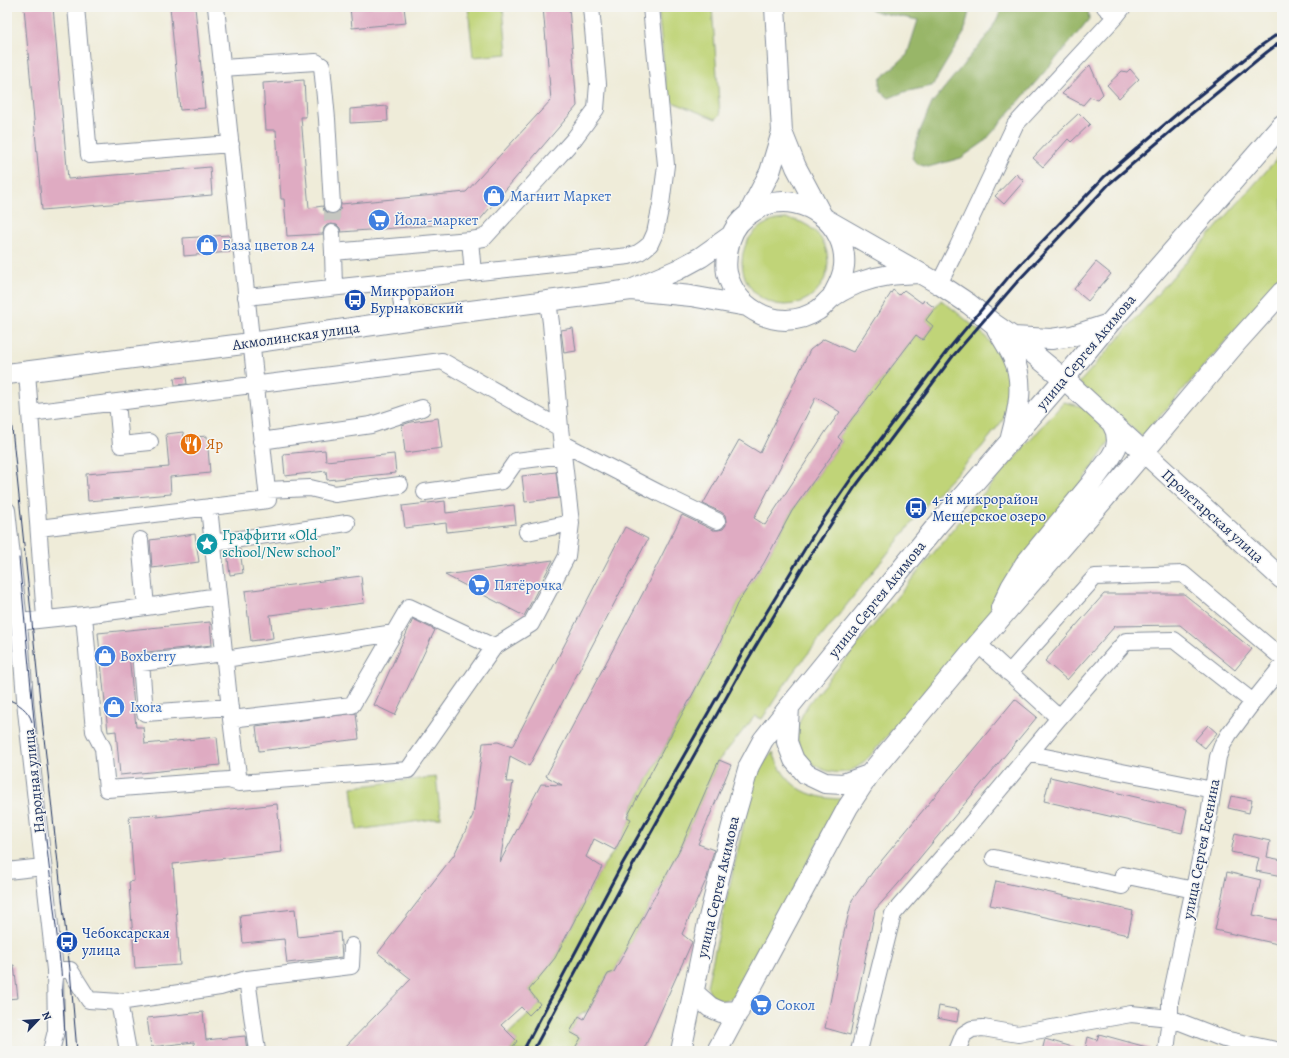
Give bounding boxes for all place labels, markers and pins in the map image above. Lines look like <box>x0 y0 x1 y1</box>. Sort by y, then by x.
shop icon: Магнит Маркет <box>481 183 507 209</box>
place label: Магнит Маркет <box>510 186 612 206</box>
supermarket icon: Йола-маркет <box>366 207 392 233</box>
place label: Йола-маркет <box>394 210 479 230</box>
shop icon: База цветов 24 <box>194 232 220 258</box>
place label: База цветов 24 <box>222 235 315 255</box>
place label: Микрорайон Бурнаковский <box>370 281 464 318</box>
bus stop icon: Микрорайон Бурнаковский <box>342 287 368 313</box>
restaurant icon: Яр <box>178 431 204 457</box>
place label: Яр <box>206 434 223 454</box>
place label: 4-й микрорайон Мещерское озеро <box>932 489 1046 526</box>
bus stop icon: 4-й микрорайон Мещерское озеро <box>903 495 929 521</box>
place label: Граффити «Old school/New school” <box>222 525 341 562</box>
place icon: Граффити «Old school/New school” <box>194 531 220 557</box>
supermarket icon: Пятёрочка <box>466 572 492 598</box>
place label: Пятёрочка <box>494 575 563 595</box>
shop icon: Boxberry <box>92 643 118 669</box>
place label: Boxberry <box>120 646 176 666</box>
shop icon: Ixora <box>101 694 127 720</box>
place label: Ixora <box>130 697 162 717</box>
place label: Чебоксарская улица <box>81 923 170 960</box>
bus stop icon: Чебоксарская улица <box>54 929 80 955</box>
supermarket icon: Сокол <box>748 992 774 1018</box>
place label: Сокол <box>776 995 815 1015</box>

